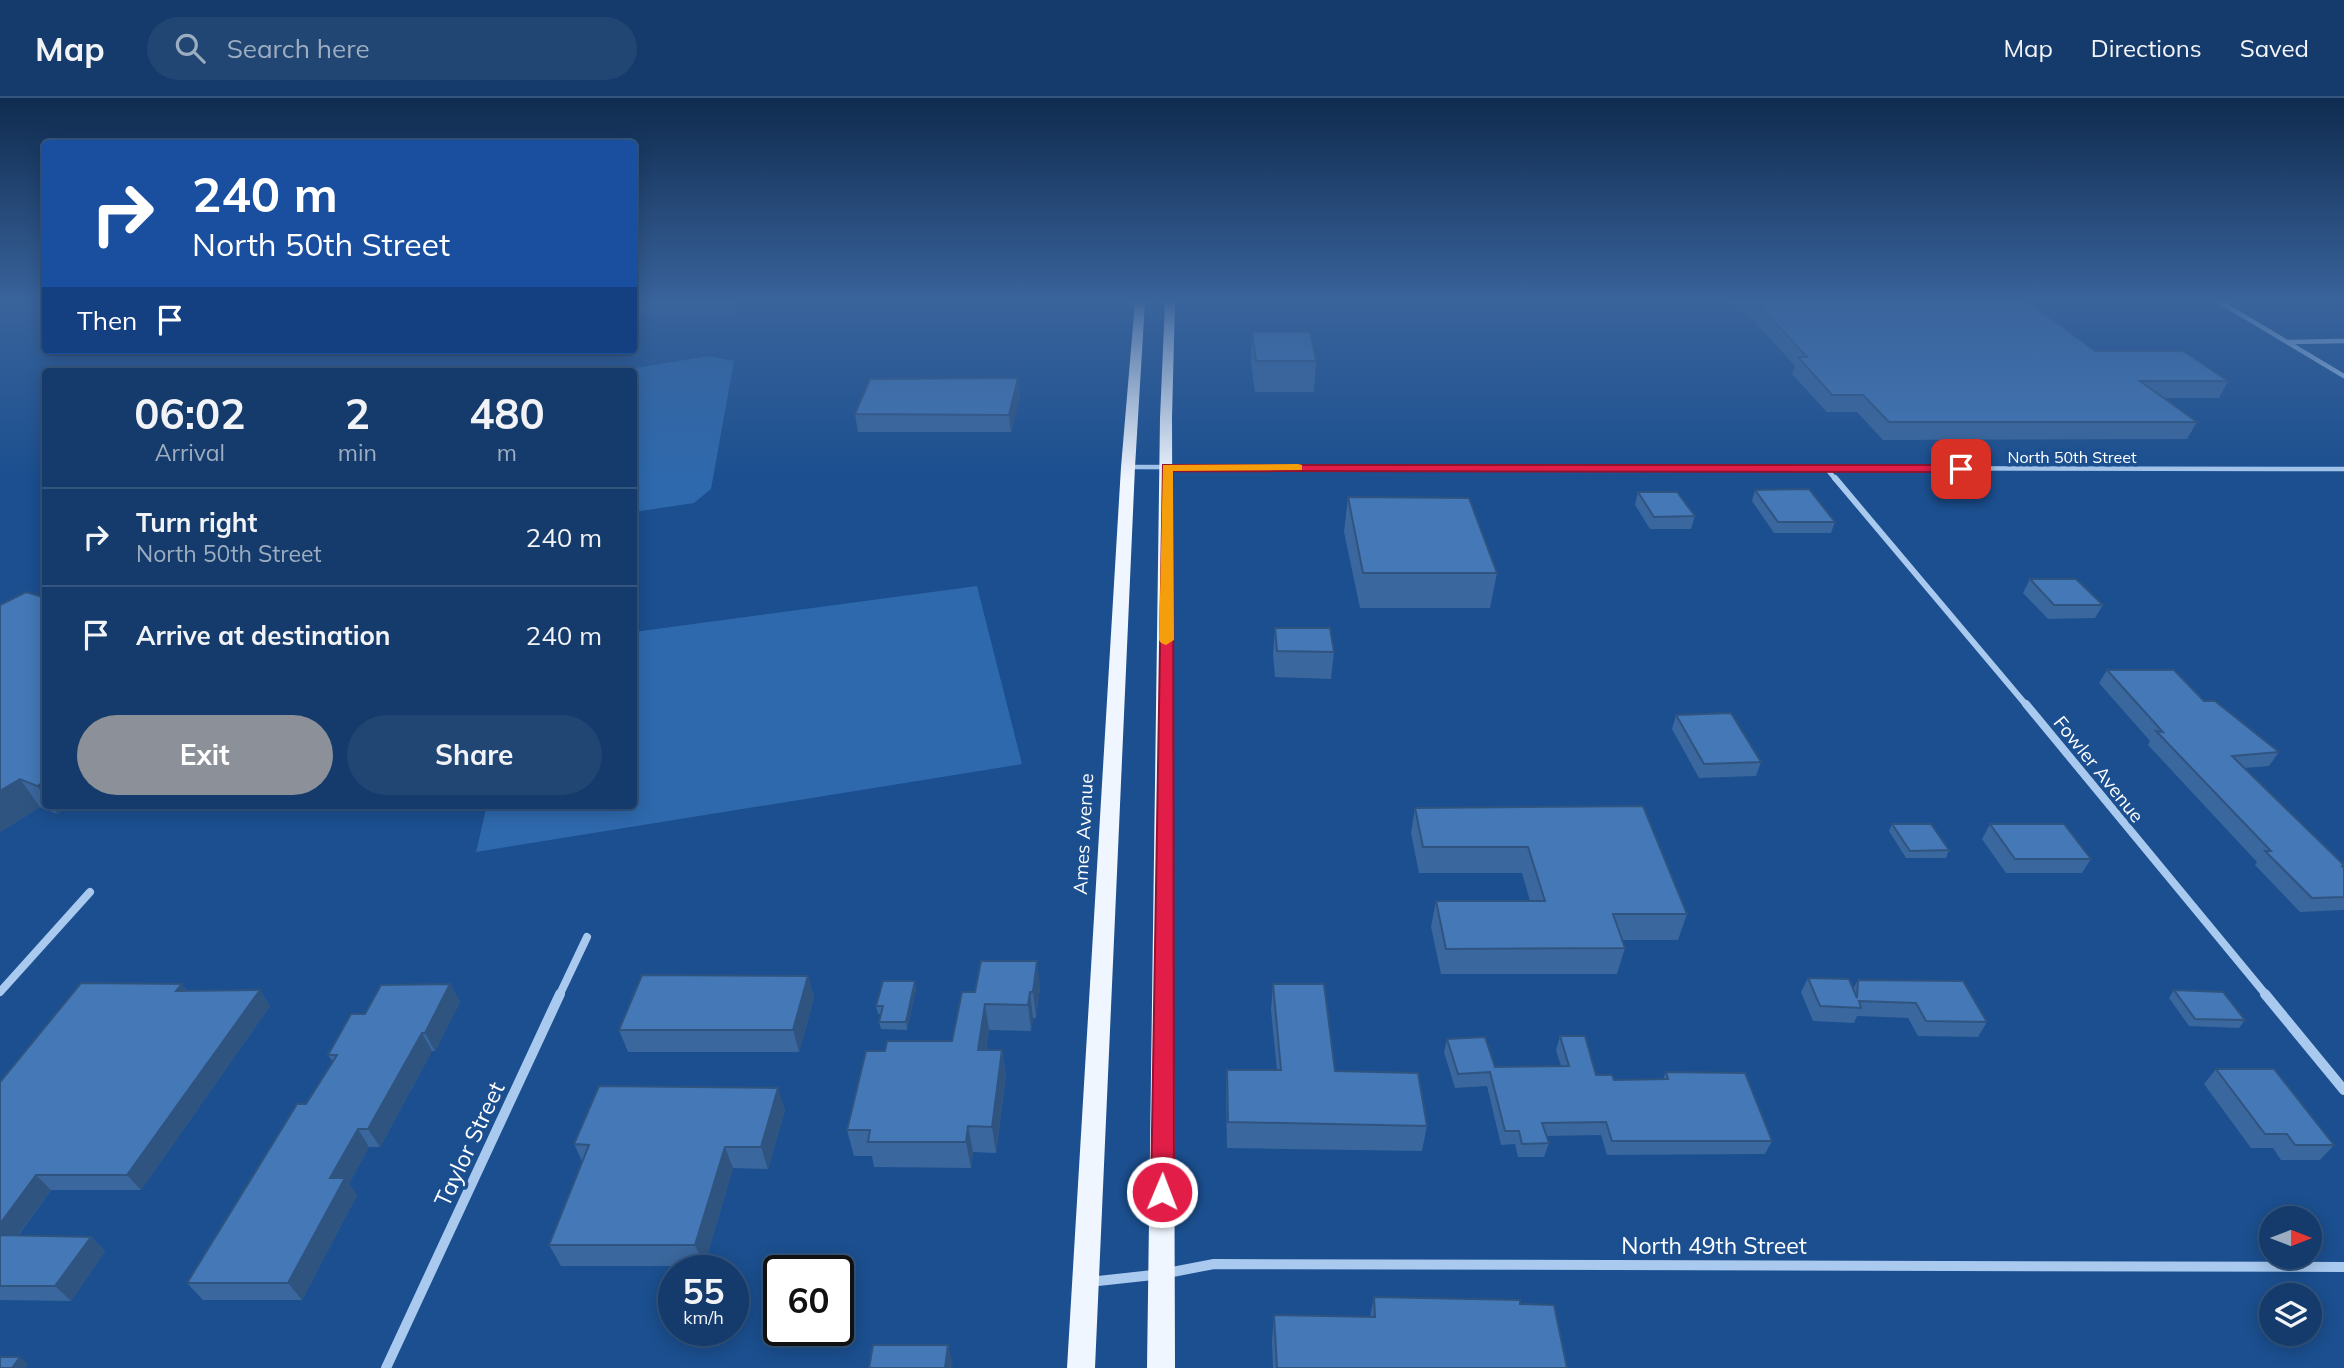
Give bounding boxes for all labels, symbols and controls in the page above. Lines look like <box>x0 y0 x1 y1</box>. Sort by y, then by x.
search box <box>147 17 637 80</box>
text: Map <box>35 28 105 69</box>
icon: search <box>171 29 209 67</box>
text: Search here <box>227 32 370 65</box>
text: Map <box>2003 33 2053 63</box>
text: Directions <box>2091 33 2202 63</box>
text: Saved <box>2240 33 2309 63</box>
text: 240 m <box>192 163 338 224</box>
icon: right <box>77 168 168 259</box>
text: North 50th Street <box>192 224 450 264</box>
icon: arrive <box>151 301 189 339</box>
text: Then <box>77 304 137 337</box>
text: 06:02 <box>134 387 245 440</box>
text: 2 <box>345 387 370 440</box>
text: 480 <box>469 387 545 440</box>
text: Arrival <box>155 438 225 467</box>
text: min <box>338 438 377 467</box>
text: m <box>497 438 517 467</box>
pin <box>1931 439 1991 499</box>
street label: North 50th Street <box>2007 447 2137 467</box>
icon: arrive <box>1942 450 1980 488</box>
text: Turn right <box>136 506 257 539</box>
icon: right <box>77 518 115 556</box>
text: 240 m <box>526 521 602 554</box>
text: North 50th Street <box>136 539 322 568</box>
icon: arrive <box>77 616 115 654</box>
text: Arrive at destination <box>136 619 391 652</box>
text: 240 m <box>526 619 602 652</box>
street label: Fowler Avenue <box>2049 711 2149 827</box>
button: Exit <box>77 715 333 795</box>
button: Share <box>347 715 602 795</box>
street label: Ames Avenue <box>1068 773 1098 895</box>
street label: Taylor Street <box>427 1077 511 1211</box>
position arrow <box>1125 1155 1199 1229</box>
north arrow <box>2259 1206 2322 1269</box>
map controls <box>2259 1206 2322 1346</box>
street label: North 49th Street <box>1621 1231 1807 1260</box>
speed limit sign: 60 <box>763 1255 854 1346</box>
text: 55 <box>682 1269 725 1313</box>
button: layers <box>2259 1283 2322 1346</box>
text: km/h <box>683 1306 724 1329</box>

